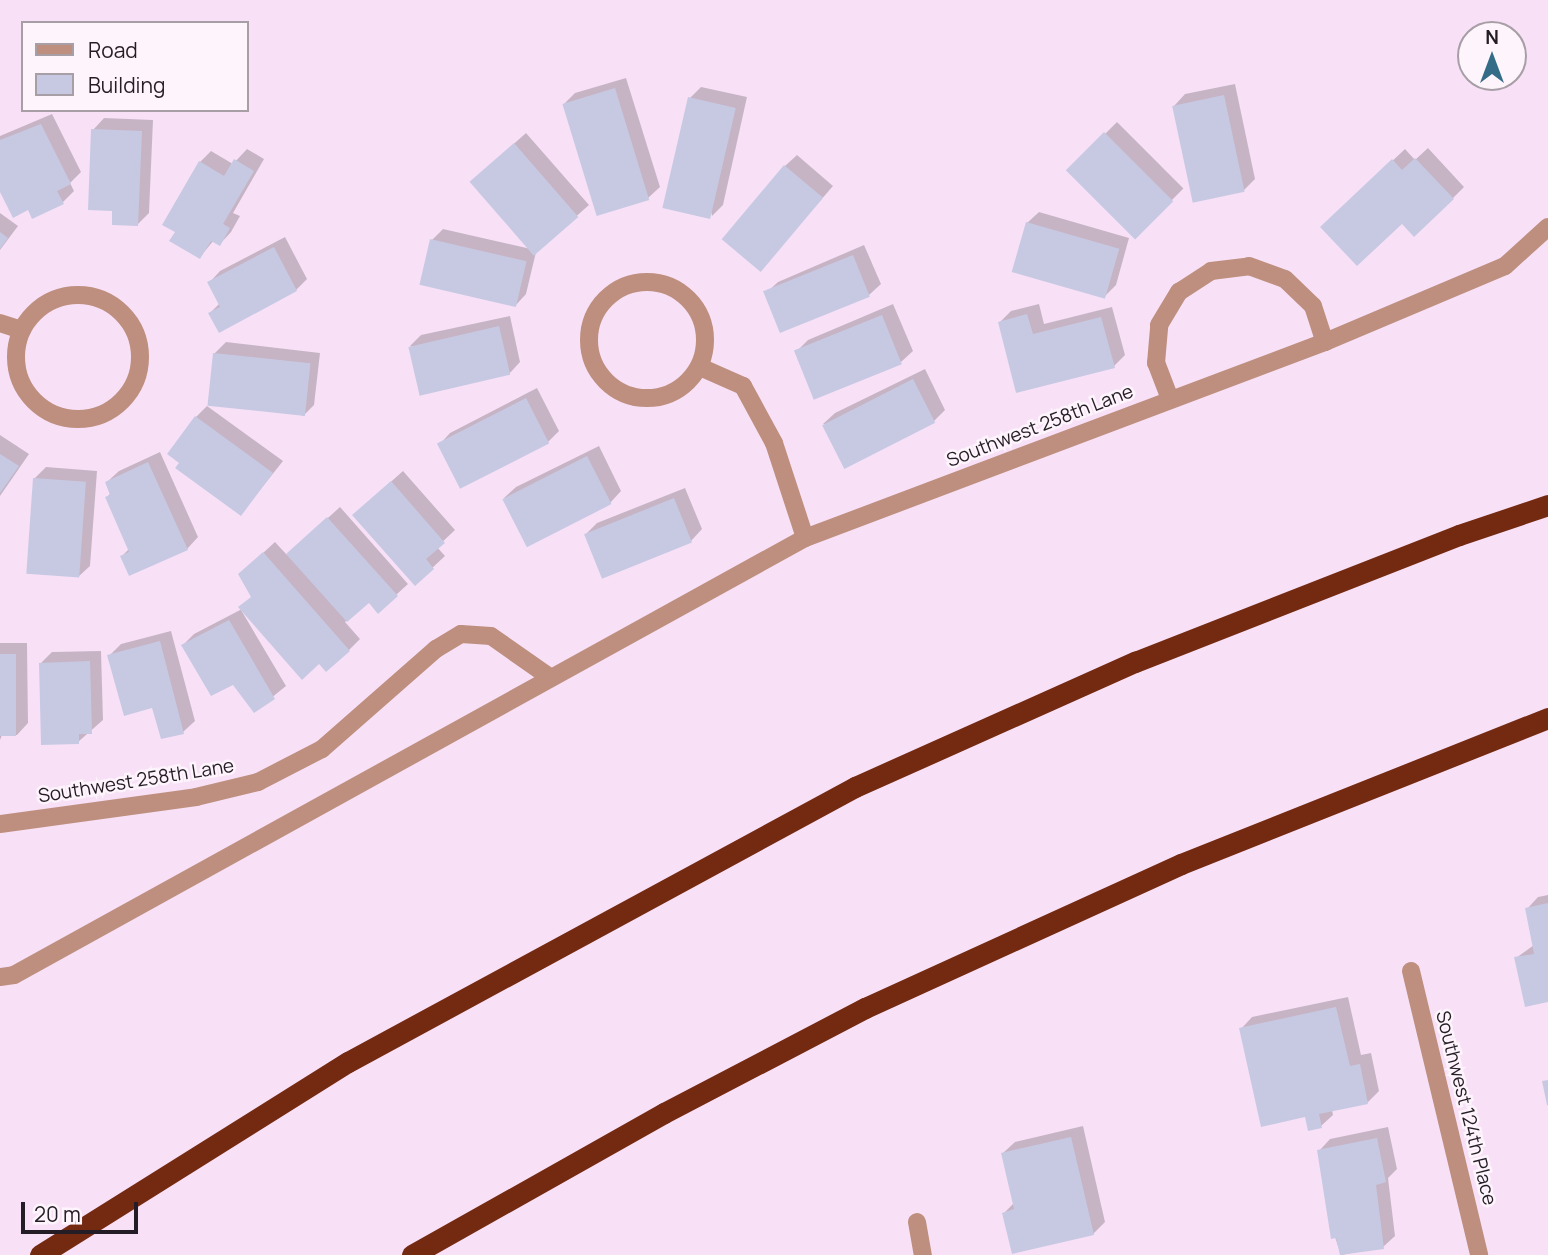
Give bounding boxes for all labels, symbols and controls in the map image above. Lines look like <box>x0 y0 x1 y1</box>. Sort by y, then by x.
legend <box>21 21 248 112</box>
north arrow <box>1457 21 1527 91</box>
text: N <box>1485 24 1499 50</box>
text: Road <box>88 36 138 64</box>
text: Building <box>88 71 165 99</box>
street label: Southwest 258th Lane <box>944 380 1136 472</box>
street label: Southwest 258th Lane <box>36 754 236 808</box>
street label: Southwest 124th Place <box>1431 1009 1501 1207</box>
scale bar <box>24 1188 142 1232</box>
text: 20 m <box>34 1200 81 1228</box>

